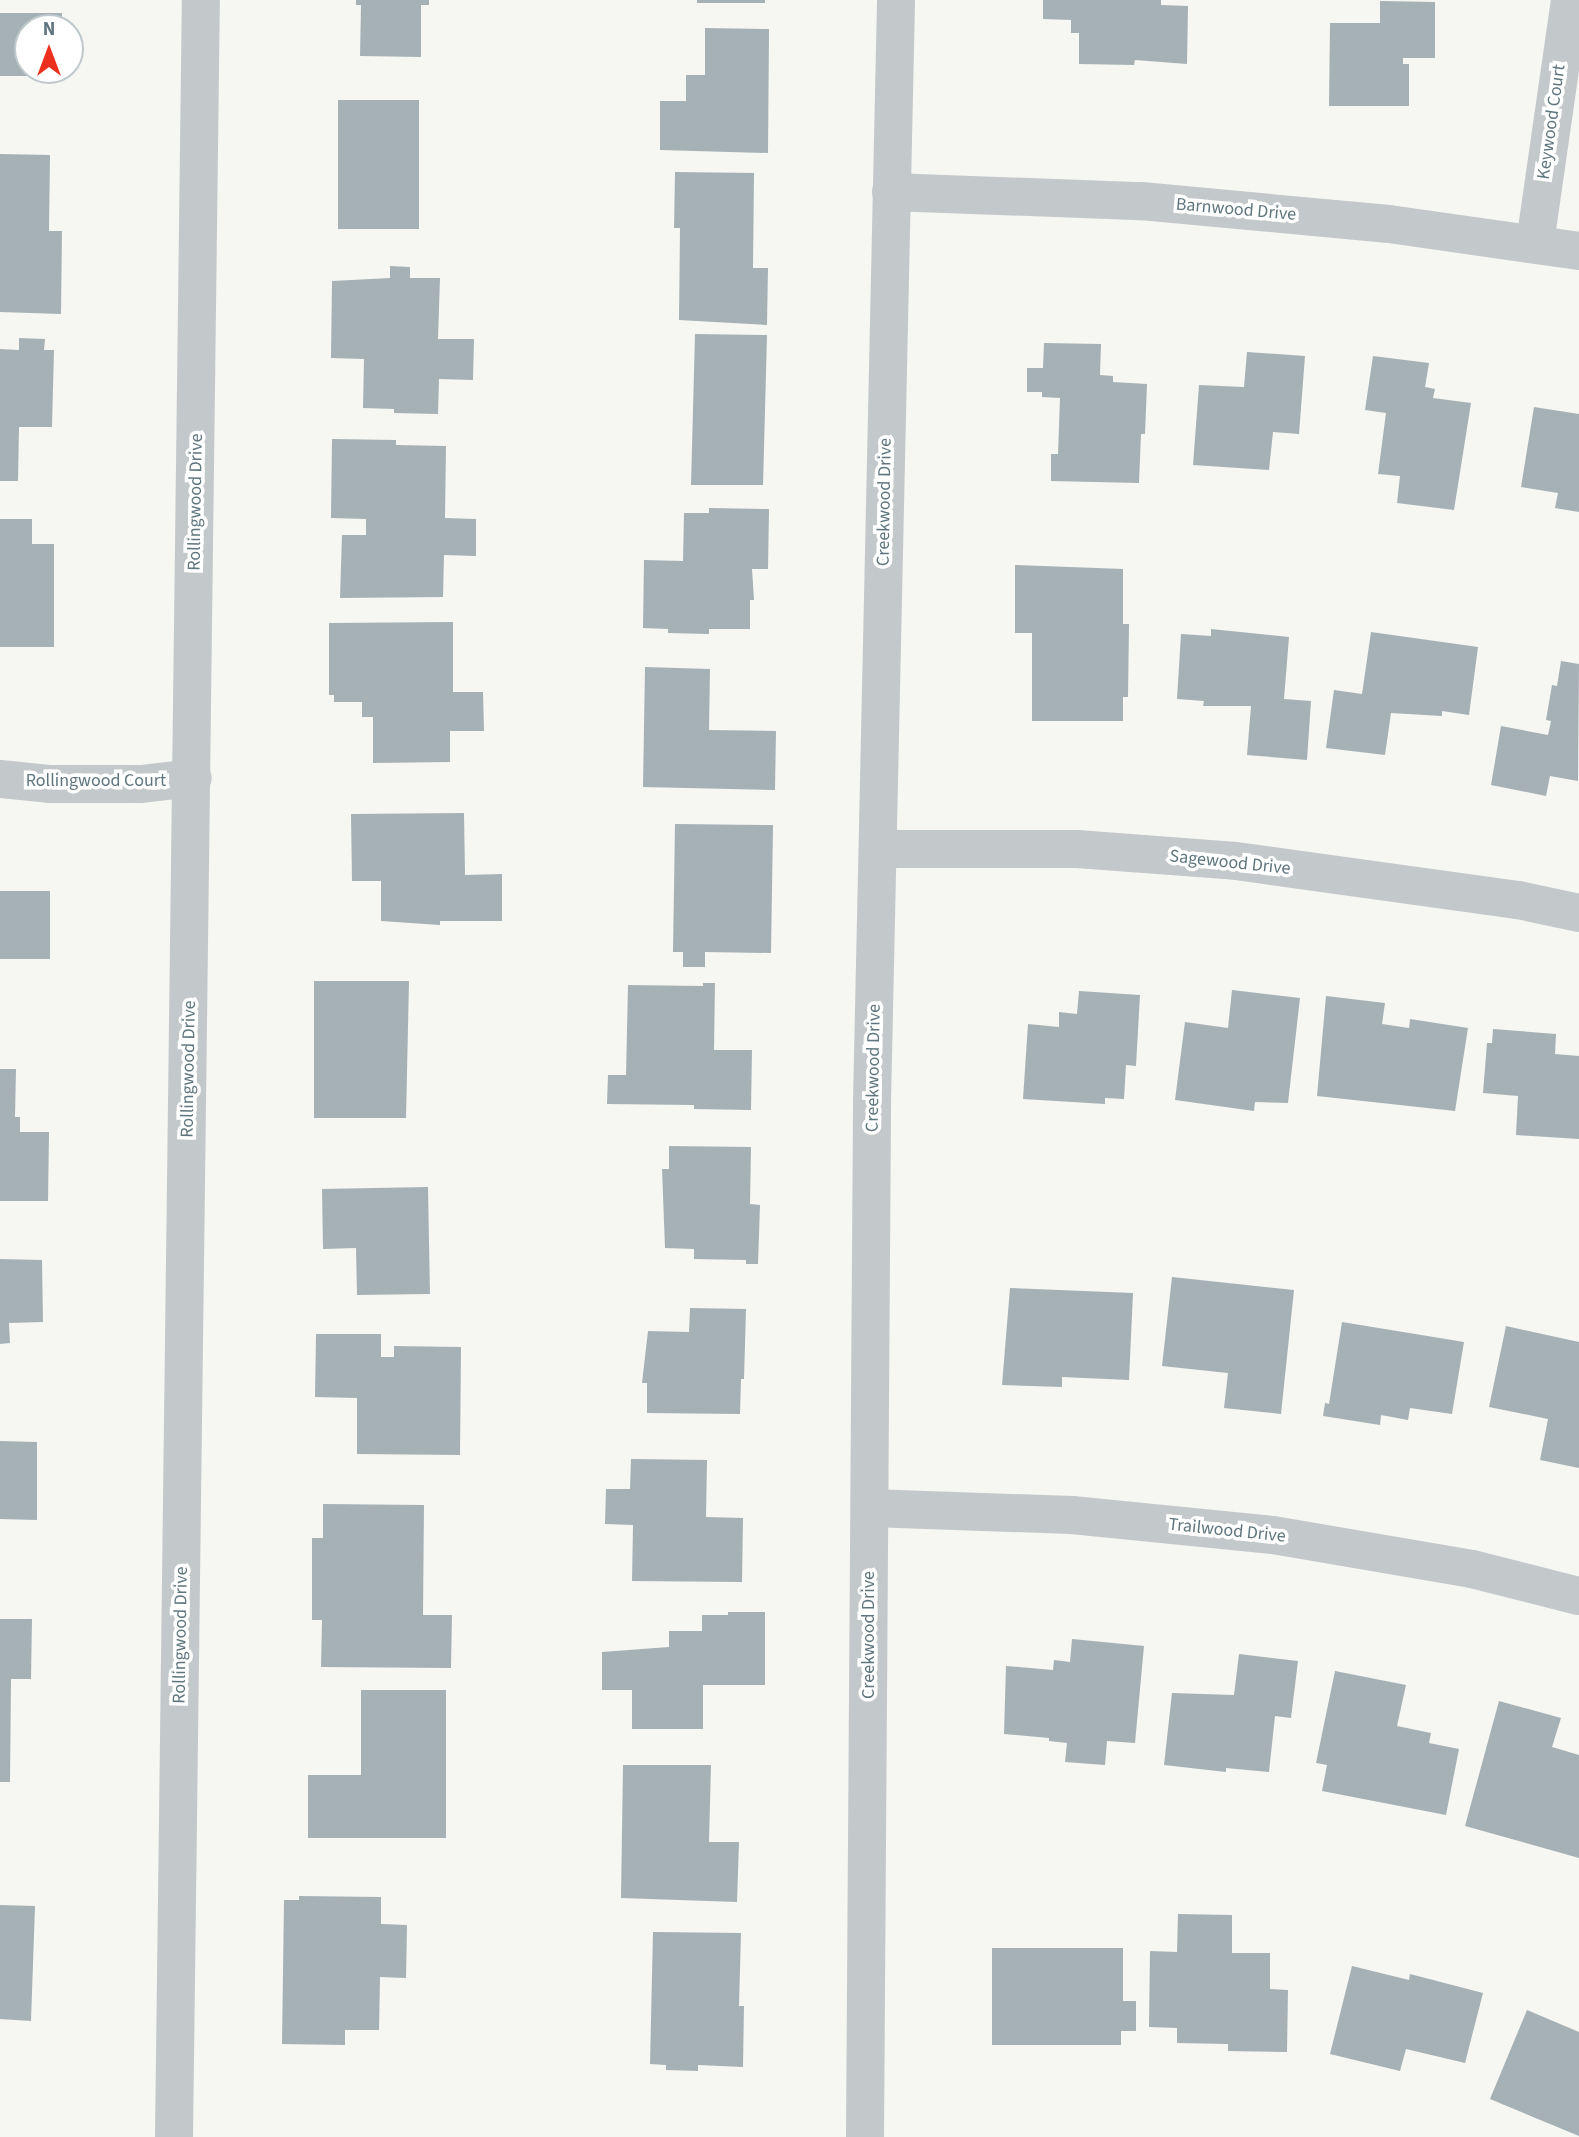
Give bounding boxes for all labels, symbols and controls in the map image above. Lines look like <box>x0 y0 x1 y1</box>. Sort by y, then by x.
north arrow <box>14 14 84 84</box>
text: N <box>43 16 55 43</box>
street label: Keywood Court <box>1533 63 1571 181</box>
street label: Barnwood Drive <box>1175 194 1297 226</box>
street label: Rollingwood Drive <box>184 433 208 571</box>
street label: Creekwood Drive <box>873 438 897 566</box>
street label: Rollingwood Court <box>26 770 166 792</box>
street label: Sagewood Drive <box>1168 846 1292 880</box>
street label: Rollingwood Drive <box>177 1000 201 1138</box>
street label: Creekwood Drive <box>862 1004 886 1132</box>
street label: Trailwood Drive <box>1167 1514 1287 1548</box>
street label: Rollingwood Drive <box>169 1566 193 1704</box>
street label: Creekwood Drive <box>858 1571 880 1699</box>

